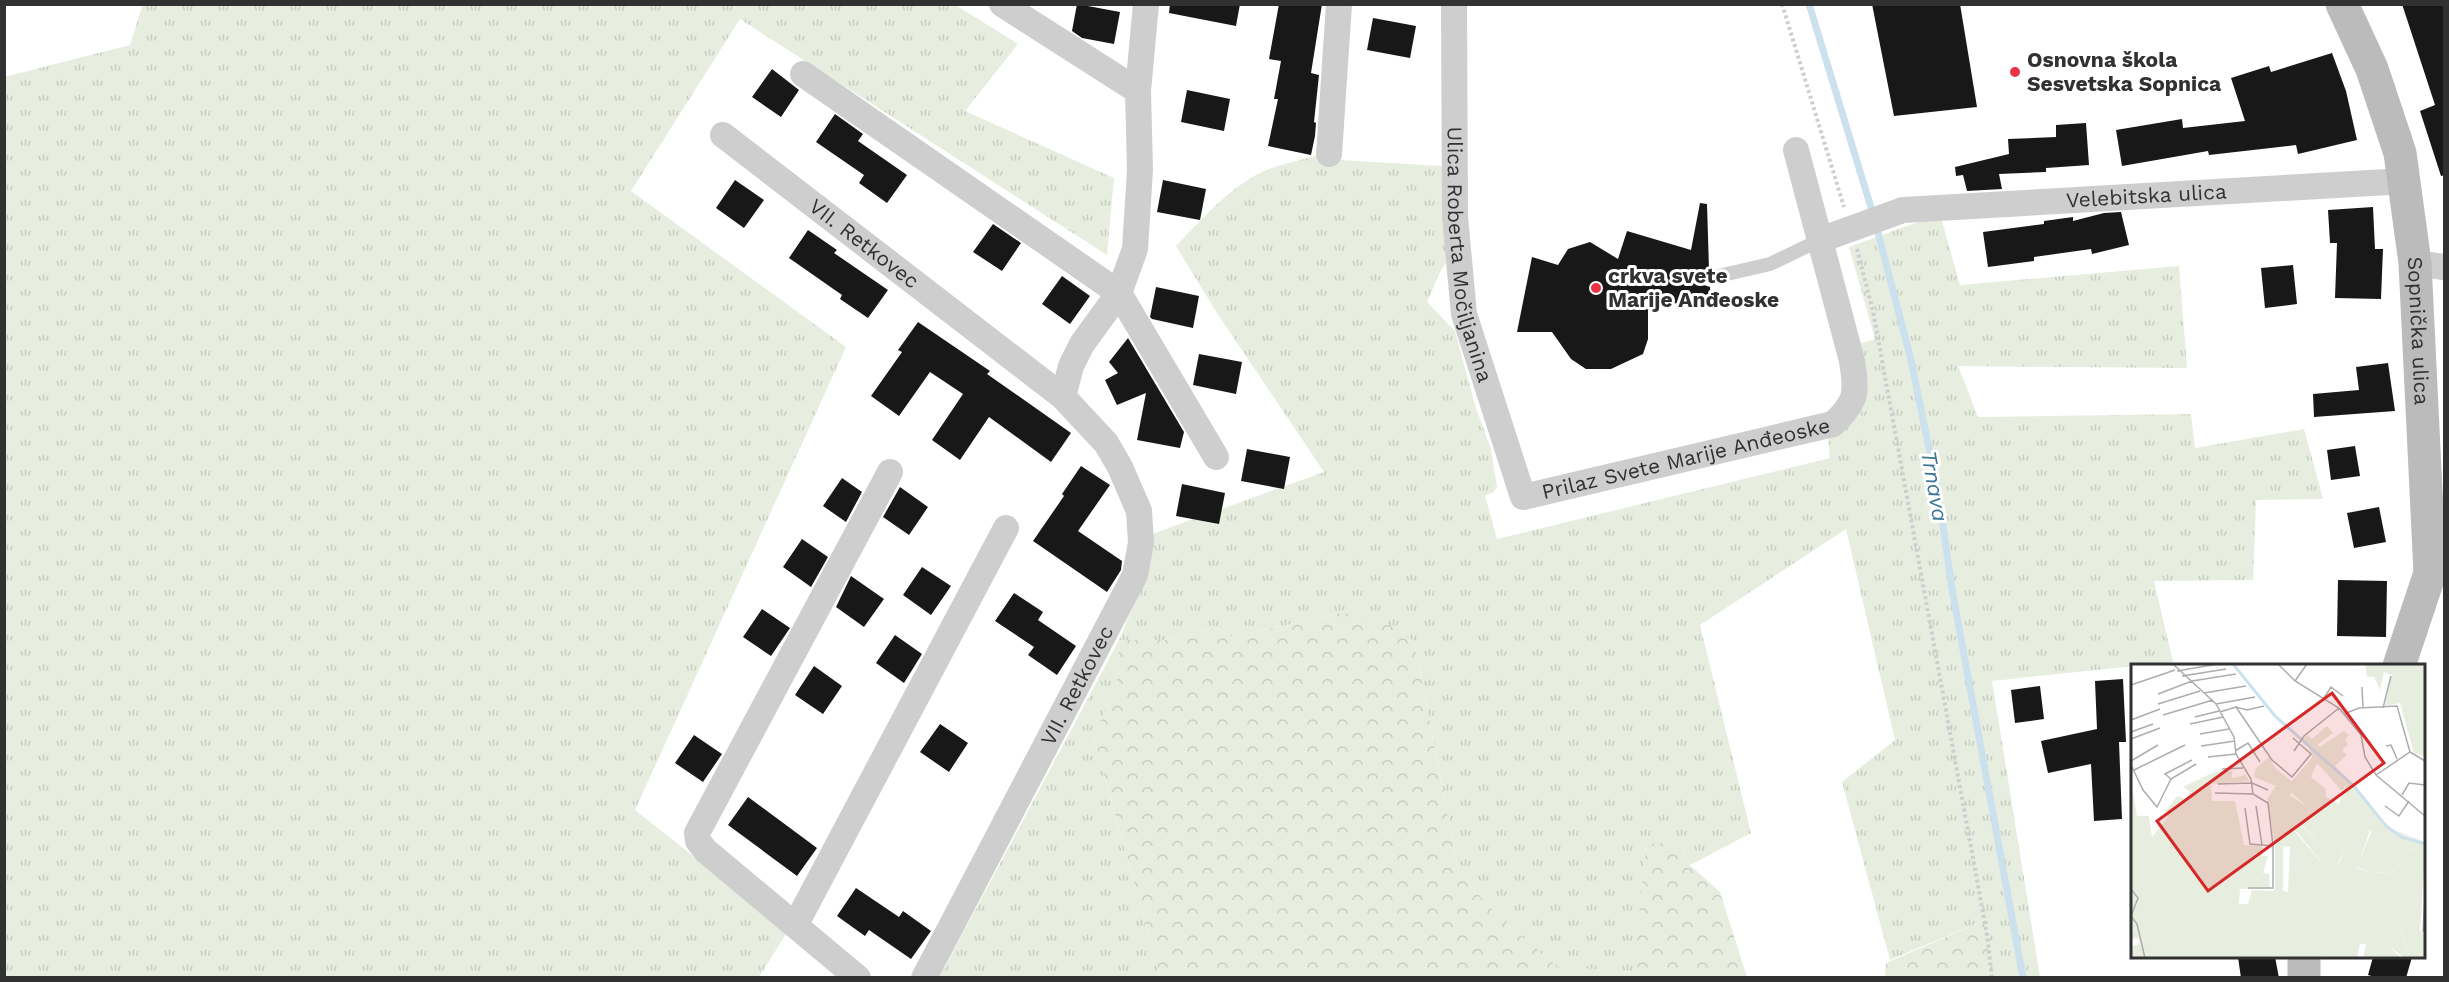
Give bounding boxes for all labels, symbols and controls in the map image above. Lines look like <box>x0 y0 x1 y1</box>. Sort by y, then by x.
place label: Osnovna škola Sesvetska Sopnica <box>2027 47 2222 96</box>
marker: Osnovna škola Sesvetska Sopnica <box>2008 65 2022 79</box>
street label: Ulica Roberta Močiljanina <box>1443 126 1498 386</box>
street label: Velebitska ulica <box>2065 178 2227 213</box>
street label: VII. Retkovec <box>804 193 924 293</box>
street label: Sopnička ulica <box>2403 256 2435 406</box>
place label: crkva svete Marije Anđeoske <box>1608 263 1779 312</box>
marker: crkva svete Marije Anđeoske <box>1589 281 1603 295</box>
street label: Prilaz Svete Marije Anđeoske <box>1539 412 1832 504</box>
water label: Trnava <box>1916 449 1953 523</box>
street label: VII. Retkovec <box>1035 621 1118 750</box>
inset map <box>2131 664 2425 958</box>

